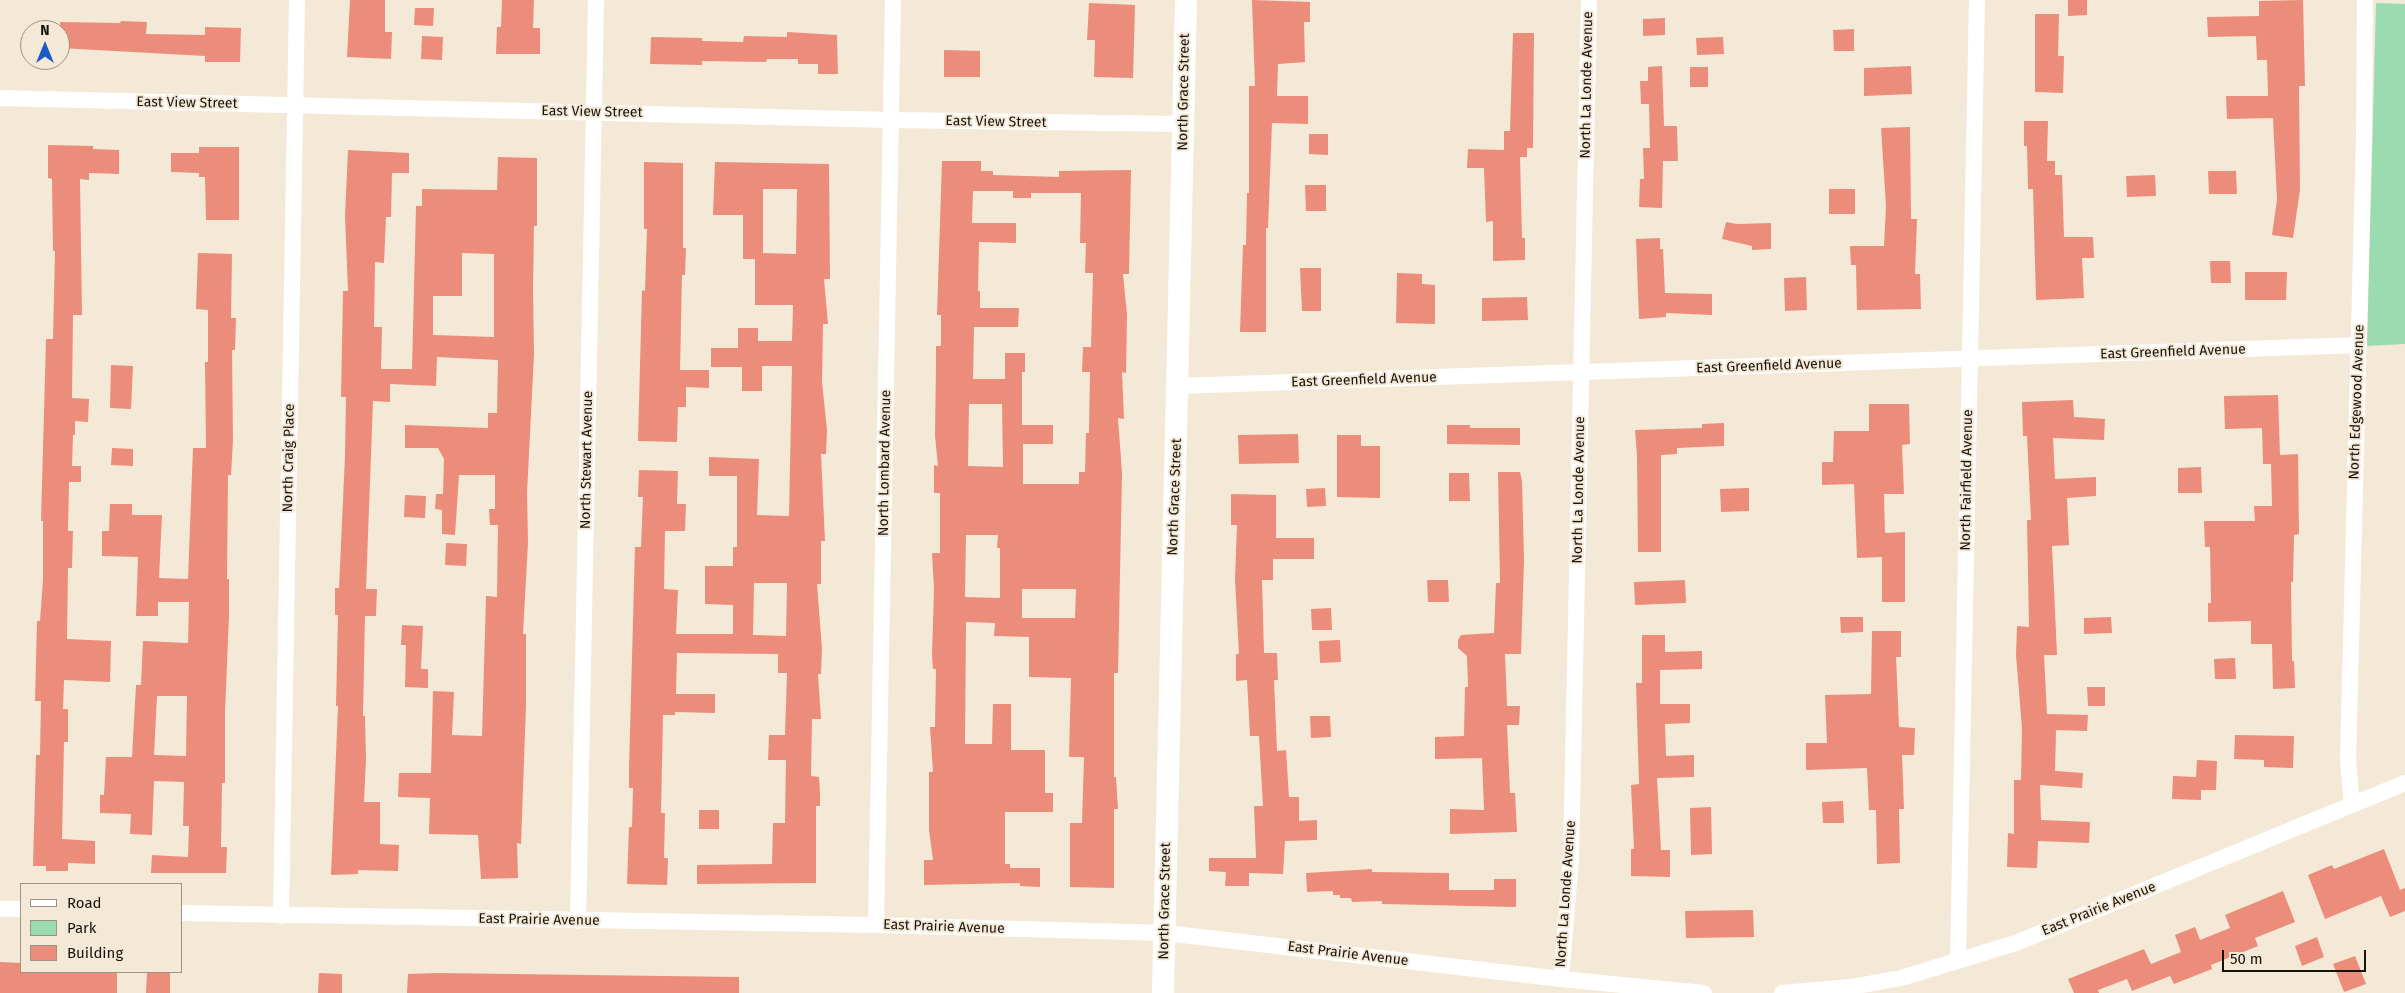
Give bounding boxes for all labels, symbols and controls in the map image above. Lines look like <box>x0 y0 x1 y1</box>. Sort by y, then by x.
street label: North La Londe Avenue <box>1577 11 1597 159</box>
north arrow <box>20 20 70 70</box>
text: N <box>40 22 50 39</box>
street label: North Grace Street <box>1175 33 1193 151</box>
street label: East View Street <box>136 94 238 112</box>
street label: East View Street <box>541 103 643 121</box>
street label: East View Street <box>945 113 1047 131</box>
street label: North Edgewood Avenue <box>2346 324 2368 480</box>
street label: East Greenfield Avenue <box>2100 341 2246 363</box>
street label: East Greenfield Avenue <box>1696 355 1842 377</box>
street label: East Greenfield Avenue <box>1291 369 1437 391</box>
street label: North Lombard Avenue <box>875 390 895 536</box>
street label: North Stewart Avenue <box>577 391 597 529</box>
street label: North Craig Place <box>280 403 298 513</box>
street label: North Fairfield Avenue <box>1957 409 1977 551</box>
street label: North La Londe Avenue <box>1569 416 1589 564</box>
street label: North Grace Street <box>1165 438 1185 556</box>
street label: North La Londe Avenue <box>1552 820 1580 968</box>
street label: North Grace Street <box>1156 842 1174 960</box>
street label: East Prairie Avenue <box>2039 878 2159 940</box>
legend <box>20 883 182 973</box>
text: Road <box>67 894 102 912</box>
street label: East Prairie Avenue <box>478 911 600 929</box>
street label: East Prairie Avenue <box>883 916 1005 938</box>
text: Park <box>67 919 97 937</box>
street label: East Prairie Avenue <box>1287 938 1409 970</box>
scale bar <box>2225 940 2369 972</box>
text: Building <box>67 944 123 962</box>
text: 50 m <box>2230 950 2263 968</box>

